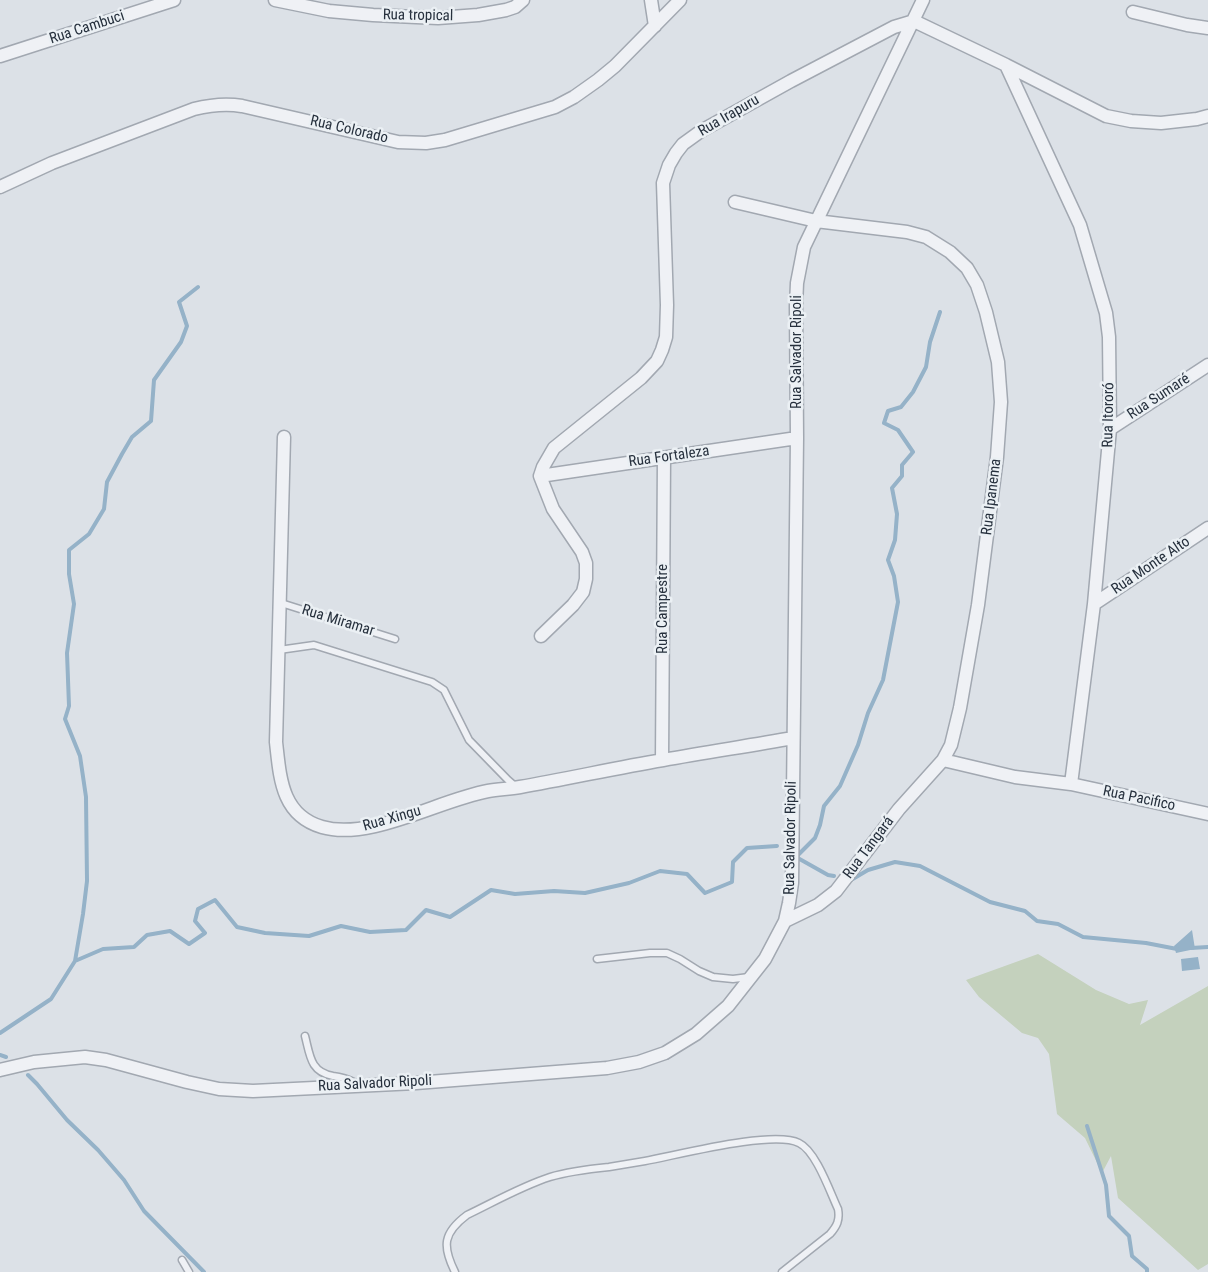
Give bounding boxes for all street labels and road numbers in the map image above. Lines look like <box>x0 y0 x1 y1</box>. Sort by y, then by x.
street label: Rua tropical <box>383 6 453 26</box>
street label: Rua Cambuci <box>47 7 127 49</box>
street label: Rua Irapuru <box>695 91 763 141</box>
street label: Rua Colorado <box>308 112 390 148</box>
street label: Rua Salvador Ripoli <box>788 295 806 409</box>
street label: Rua Sumaré <box>1124 370 1194 424</box>
street label: Rua Itororó <box>1099 382 1119 448</box>
street label: Rua Fortaleza <box>628 442 710 472</box>
street label: Rua Ipanema <box>978 458 1006 536</box>
street label: Rua Monte Alto <box>1108 533 1194 599</box>
street label: Rua Campestre <box>654 564 672 654</box>
street label: Rua Miramar <box>299 601 377 641</box>
street label: Rua Salvador Ripoli <box>781 781 801 895</box>
street label: Rua Pacifico <box>1101 783 1177 815</box>
street label: Rua Xingu <box>361 802 423 836</box>
street label: Rua Tangará <box>840 813 898 883</box>
street label: Rua Salvador Ripoli <box>318 1072 432 1096</box>

